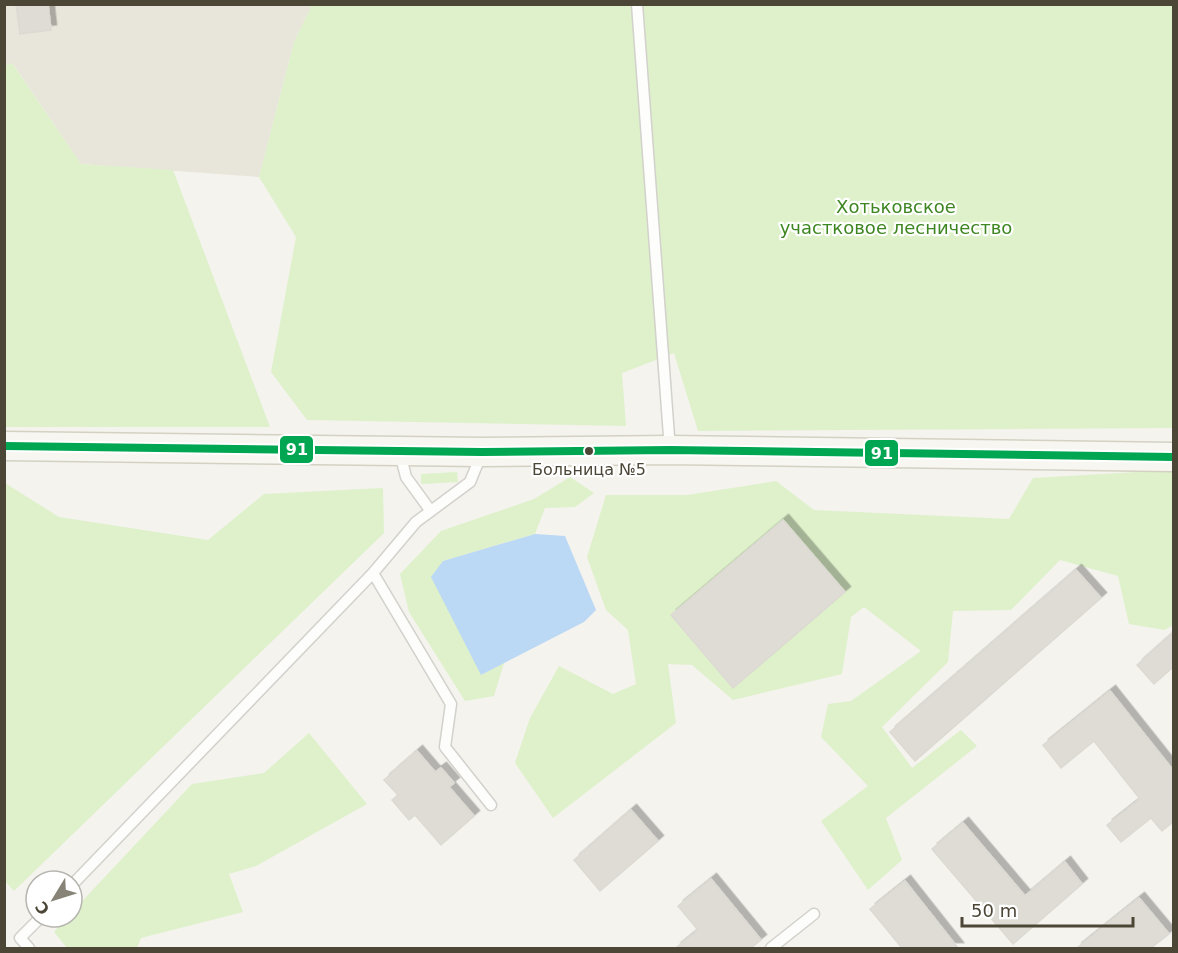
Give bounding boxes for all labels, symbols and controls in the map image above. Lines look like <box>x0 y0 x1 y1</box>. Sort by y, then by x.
park label: Хотьковское участковое лесничество <box>780 196 1012 238</box>
line badge: 91 <box>279 435 314 464</box>
line badge: 91 <box>864 439 899 467</box>
text: 91 <box>286 440 308 459</box>
text: 91 <box>871 444 893 463</box>
marker: Больница №5 <box>583 445 595 457</box>
place label: Больница №5 <box>532 460 646 479</box>
north arrow <box>24 869 84 929</box>
scale bar <box>962 890 1133 928</box>
text: С <box>31 897 54 918</box>
text: 50 m <box>971 900 1017 921</box>

